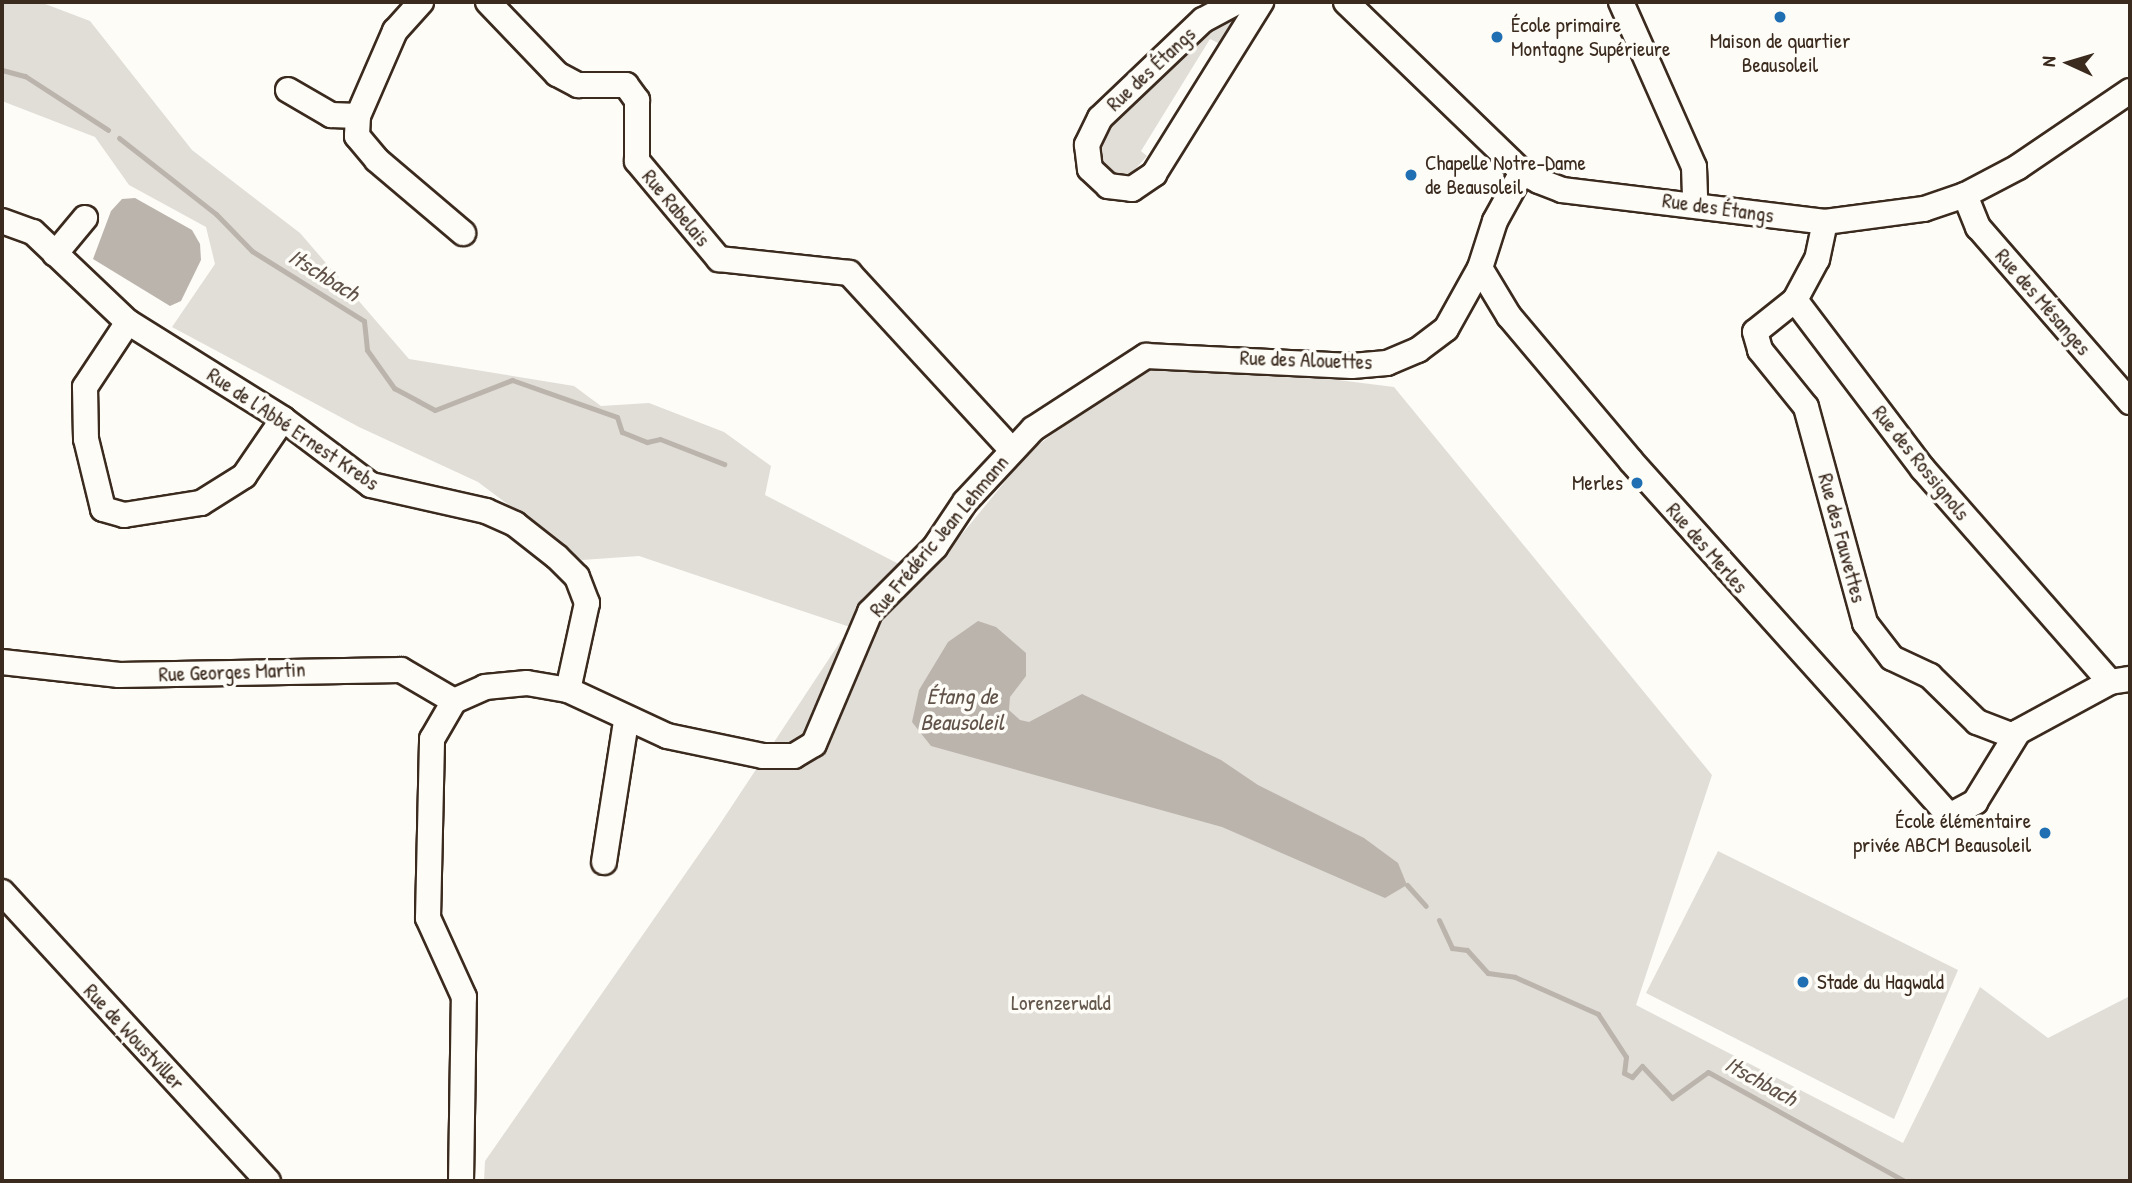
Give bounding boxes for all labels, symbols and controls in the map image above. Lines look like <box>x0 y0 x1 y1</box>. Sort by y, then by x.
marker: Maison de quartier Beausoleil <box>1772 9 1788 25</box>
place label: École primaire Montagne Supérieure <box>1511 12 1670 62</box>
street label: Rue des Étangs <box>1101 22 1201 116</box>
place label: Maison de quartier Beausoleil <box>1710 28 1850 78</box>
north arrow <box>2034 28 2104 98</box>
marker: École primaire Montagne Supérieure <box>1489 29 1505 45</box>
text: N <box>2035 56 2061 67</box>
place label: Chapelle Notre-Dame de Beausoleil <box>1425 150 1586 200</box>
street label: Rue Rabelais <box>637 164 715 252</box>
marker: Chapelle Notre-Dame de Beausoleil <box>1403 167 1419 183</box>
street label: Rue des Étangs <box>1661 188 1775 228</box>
water label: Itschbach <box>284 243 364 307</box>
street label: Rue des Mésanges <box>1990 244 2096 360</box>
street label: Rue des Alouettes <box>1239 345 1373 375</box>
street label: Rue de l'Abbé Ernest Krebs <box>202 362 384 496</box>
street label: Rue des Rossignols <box>1867 401 1975 525</box>
street label: Rue Frédéric Jean Lehmann <box>864 450 1014 622</box>
place label: Merles <box>1572 470 1623 496</box>
street label: Rue des Fauvettes <box>1813 471 1871 605</box>
marker: Merles <box>1629 475 1645 491</box>
street label: Rue des Merles <box>1661 498 1753 598</box>
street label: Rue Georges Martin <box>158 657 306 687</box>
water label: Étang de Beausoleil <box>920 682 1004 736</box>
place label: École élémentaire privée ABCM Beausoleil <box>1853 808 2031 858</box>
marker: École élémentaire privée ABCM Beausoleil <box>2037 825 2053 841</box>
place label: Stade du Hagwald <box>1817 969 1944 995</box>
marker: Stade du Hagwald <box>1795 974 1811 990</box>
street label: Rue de Woustviller <box>78 979 190 1095</box>
park label: Lorenzerwald <box>1011 990 1111 1016</box>
water label: Itschbach <box>1720 1050 1802 1112</box>

